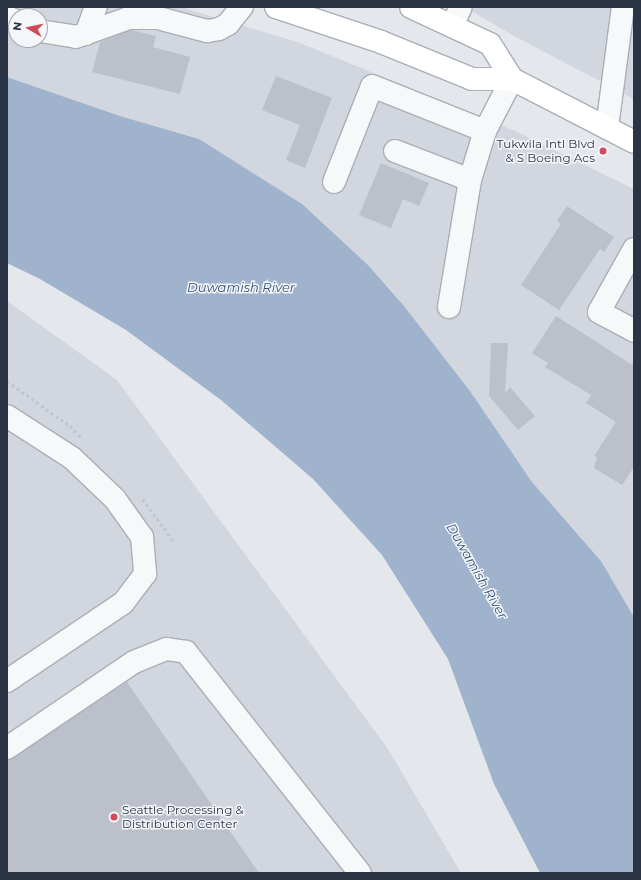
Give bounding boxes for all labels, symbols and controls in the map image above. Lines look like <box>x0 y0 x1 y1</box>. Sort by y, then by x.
north arrow <box>8 8 48 48</box>
text: N <box>10 21 25 32</box>
place label: Tukwila Intl Blvd & S Boeing Acs <box>496 137 595 165</box>
marker: Tukwila Intl Blvd & S Boeing Acs <box>598 146 608 156</box>
water label: Duwamish River <box>187 279 295 295</box>
water label: Duwamish River <box>443 520 511 622</box>
place label: Seattle Processing & Distribution Center <box>122 803 244 831</box>
marker: Seattle Processing & Distribution Center <box>109 812 119 822</box>

